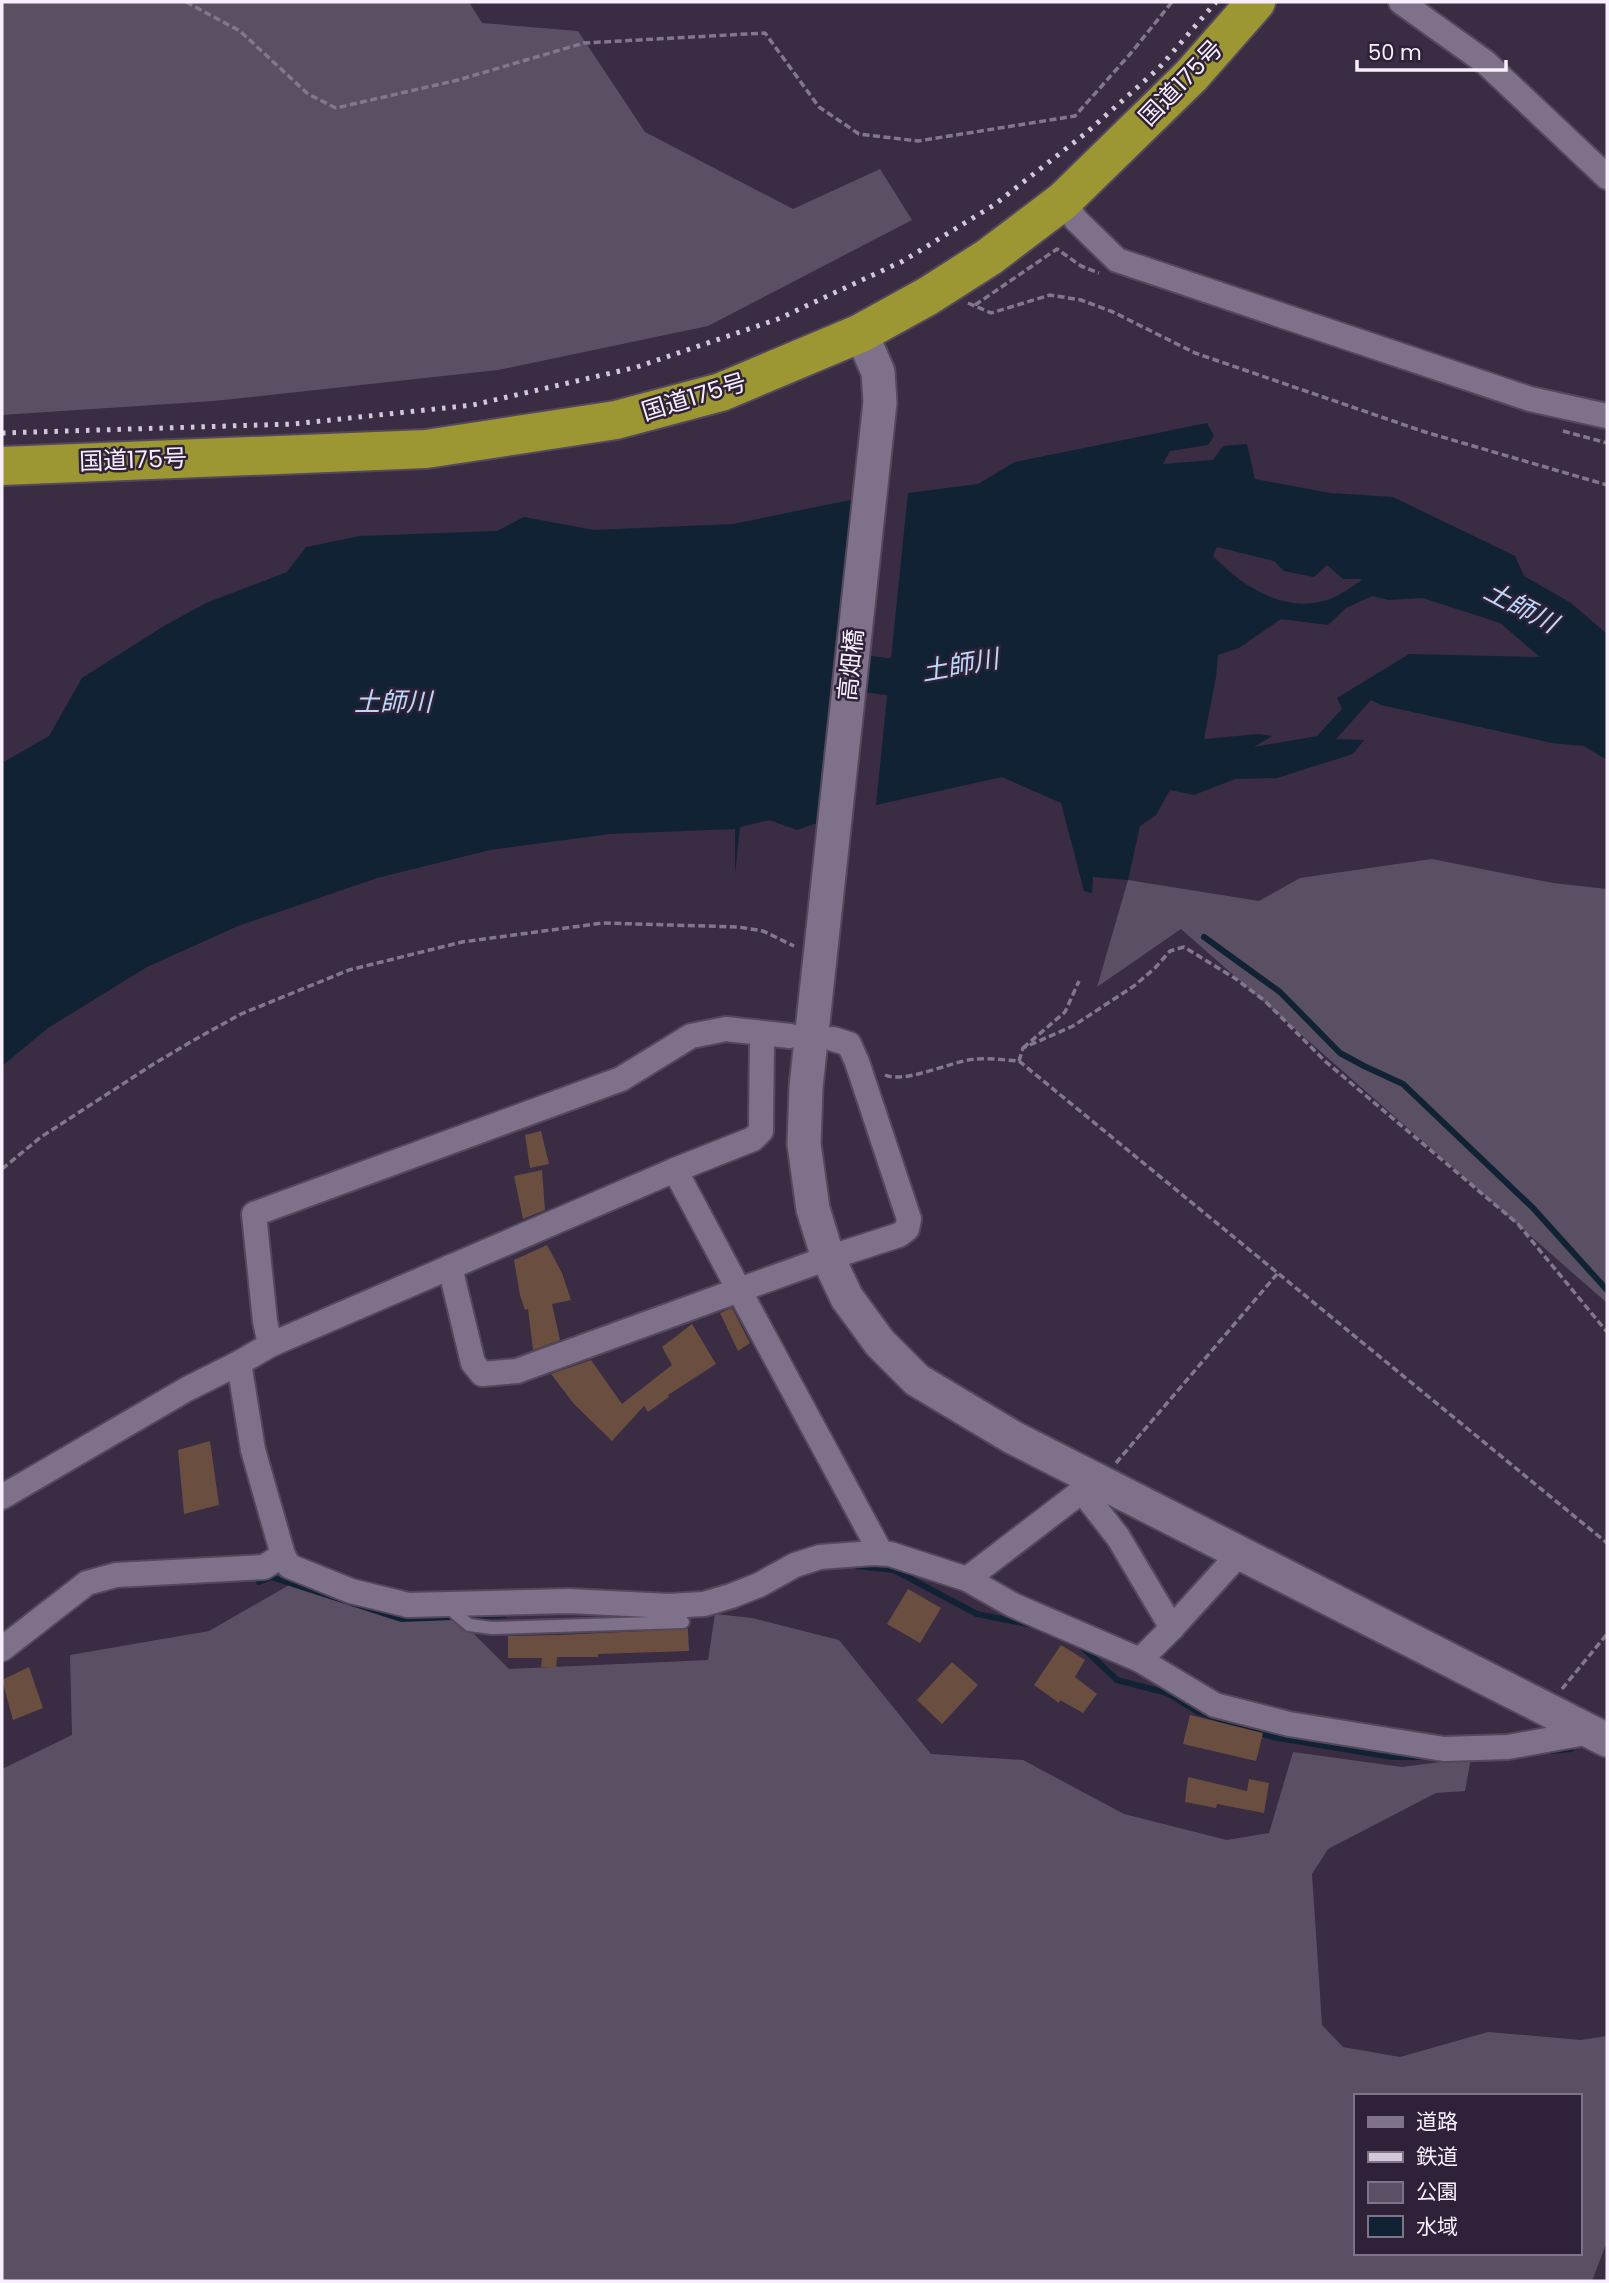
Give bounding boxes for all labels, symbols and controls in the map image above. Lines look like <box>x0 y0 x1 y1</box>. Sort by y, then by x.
scale bar <box>1357 28 1506 72</box>
street label: 国道175号 <box>1131 32 1230 133</box>
text: 50 m <box>1368 38 1422 67</box>
street label: 国道175号 <box>637 365 750 428</box>
street label: 国道175号 <box>79 441 187 478</box>
water label: 土師川 <box>1478 573 1567 643</box>
street label: 高畑橋 <box>830 627 871 702</box>
water label: 土師川 <box>918 640 1004 690</box>
water label: 土師川 <box>354 684 435 720</box>
legend <box>1354 2094 1581 2255</box>
text: 道路 <box>1416 2107 1458 2136</box>
text: 鉄道 <box>1416 2142 1458 2171</box>
text: 公園 <box>1416 2177 1458 2206</box>
text: 水域 <box>1416 2212 1458 2241</box>

